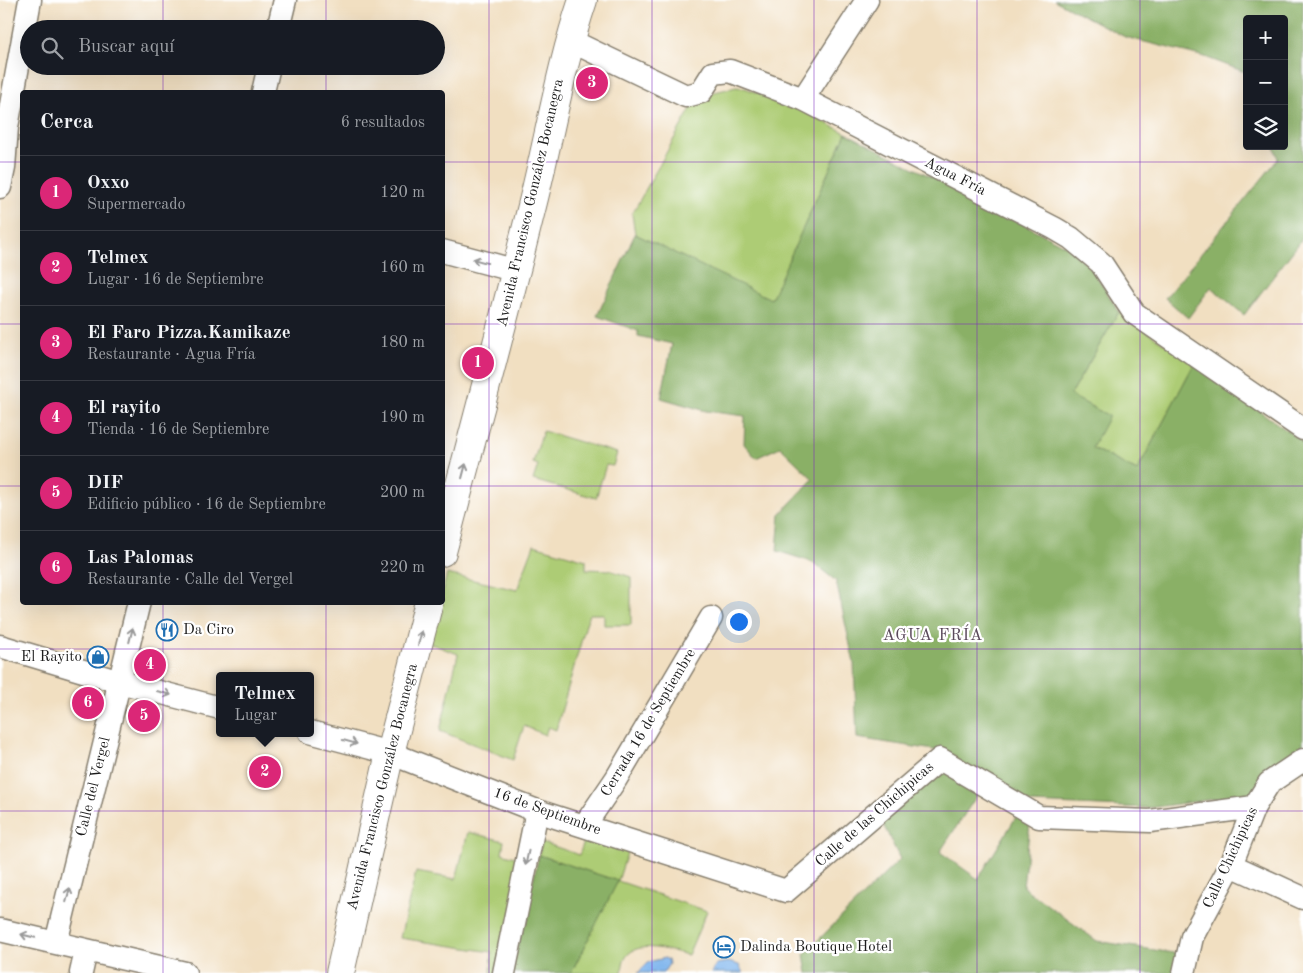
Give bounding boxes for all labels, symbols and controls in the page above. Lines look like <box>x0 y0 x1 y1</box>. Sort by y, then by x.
map controls <box>1243 15 1288 150</box>
button: + <box>1243 15 1288 60</box>
search box <box>20 20 445 75</box>
icon: search <box>38 34 66 62</box>
text: Buscar aquí <box>78 38 174 57</box>
button: − <box>1243 60 1288 105</box>
pin: 3 <box>576 64 608 102</box>
street label: Avenida Francisco González Bocanegra <box>495 77 567 328</box>
button: layers <box>1243 105 1288 150</box>
text: Cerca <box>40 112 93 133</box>
text: 6 resultados <box>341 115 425 131</box>
street label: Agua Fría <box>922 155 989 199</box>
text: Oxxo <box>87 174 129 193</box>
text: 1 <box>51 185 61 201</box>
text: 120 m <box>380 185 425 201</box>
text: Supermercado <box>87 197 185 213</box>
text: Telmex <box>87 249 148 268</box>
one-way arrow <box>472 255 488 265</box>
text: 2 <box>51 260 61 276</box>
text: 160 m <box>380 260 425 276</box>
text: Lugar · 16 de Septiembre <box>87 272 264 288</box>
text: El Faro Pizza.Kamikaze <box>87 324 291 343</box>
text: 3 <box>51 335 61 351</box>
text: 180 m <box>380 335 425 351</box>
pin: 1 <box>462 344 494 382</box>
text: Restaurante · Agua Fría <box>87 347 256 363</box>
text: El rayito <box>87 399 161 418</box>
text: 4 <box>51 410 61 426</box>
text: 190 m <box>380 410 425 426</box>
text: Tienda · 16 de Septiembre <box>87 422 269 438</box>
one-way arrow <box>460 463 469 479</box>
text: DIF <box>87 474 123 493</box>
text: 5 <box>51 485 61 501</box>
text: 200 m <box>380 485 425 501</box>
text: Edificio público · 16 de Septiembre <box>87 497 326 513</box>
text: Las Palomas <box>87 549 193 568</box>
text: 6 <box>51 560 61 576</box>
text: 220 m <box>380 560 425 576</box>
text: Restaurante · Calle del Vergel <box>87 572 293 588</box>
your location <box>726 609 752 635</box>
restaurant icon: Da Ciro <box>155 618 179 642</box>
place label: Da Ciro <box>183 623 234 638</box>
district label: AGUA FRÍA <box>883 624 983 644</box>
one-way arrow <box>127 628 136 644</box>
one-way arrow <box>416 630 425 646</box>
shop icon: El Rayito <box>86 645 110 669</box>
pin: 4 <box>134 646 166 684</box>
street label: Cerrada 16 de Septiembre <box>599 646 699 799</box>
place label: El Rayito <box>21 650 82 665</box>
street label: Avenida Francisco González Bocanegra <box>345 661 421 912</box>
popup <box>216 672 314 737</box>
pin: 6 <box>72 684 104 722</box>
text: Telmex <box>234 685 296 704</box>
one-way arrow <box>156 689 172 699</box>
pin: 5 <box>128 697 160 735</box>
text: Lugar <box>234 708 277 724</box>
street label: Calle del Vergel <box>74 736 114 838</box>
one-way arrow <box>341 738 357 747</box>
pin: 2 <box>249 753 281 791</box>
street label: Calle de las Chichipicas <box>813 760 937 870</box>
street label: 16 de Septiembre <box>491 786 603 838</box>
street label: Calle Chichipicas <box>1201 805 1261 911</box>
one-way arrow <box>522 850 532 866</box>
one-way arrow <box>64 888 73 904</box>
one-way arrow <box>21 931 37 940</box>
hotel icon: Dalinda Boutique Hotel <box>712 935 736 959</box>
place label: Dalinda Boutique Hotel <box>740 940 892 955</box>

